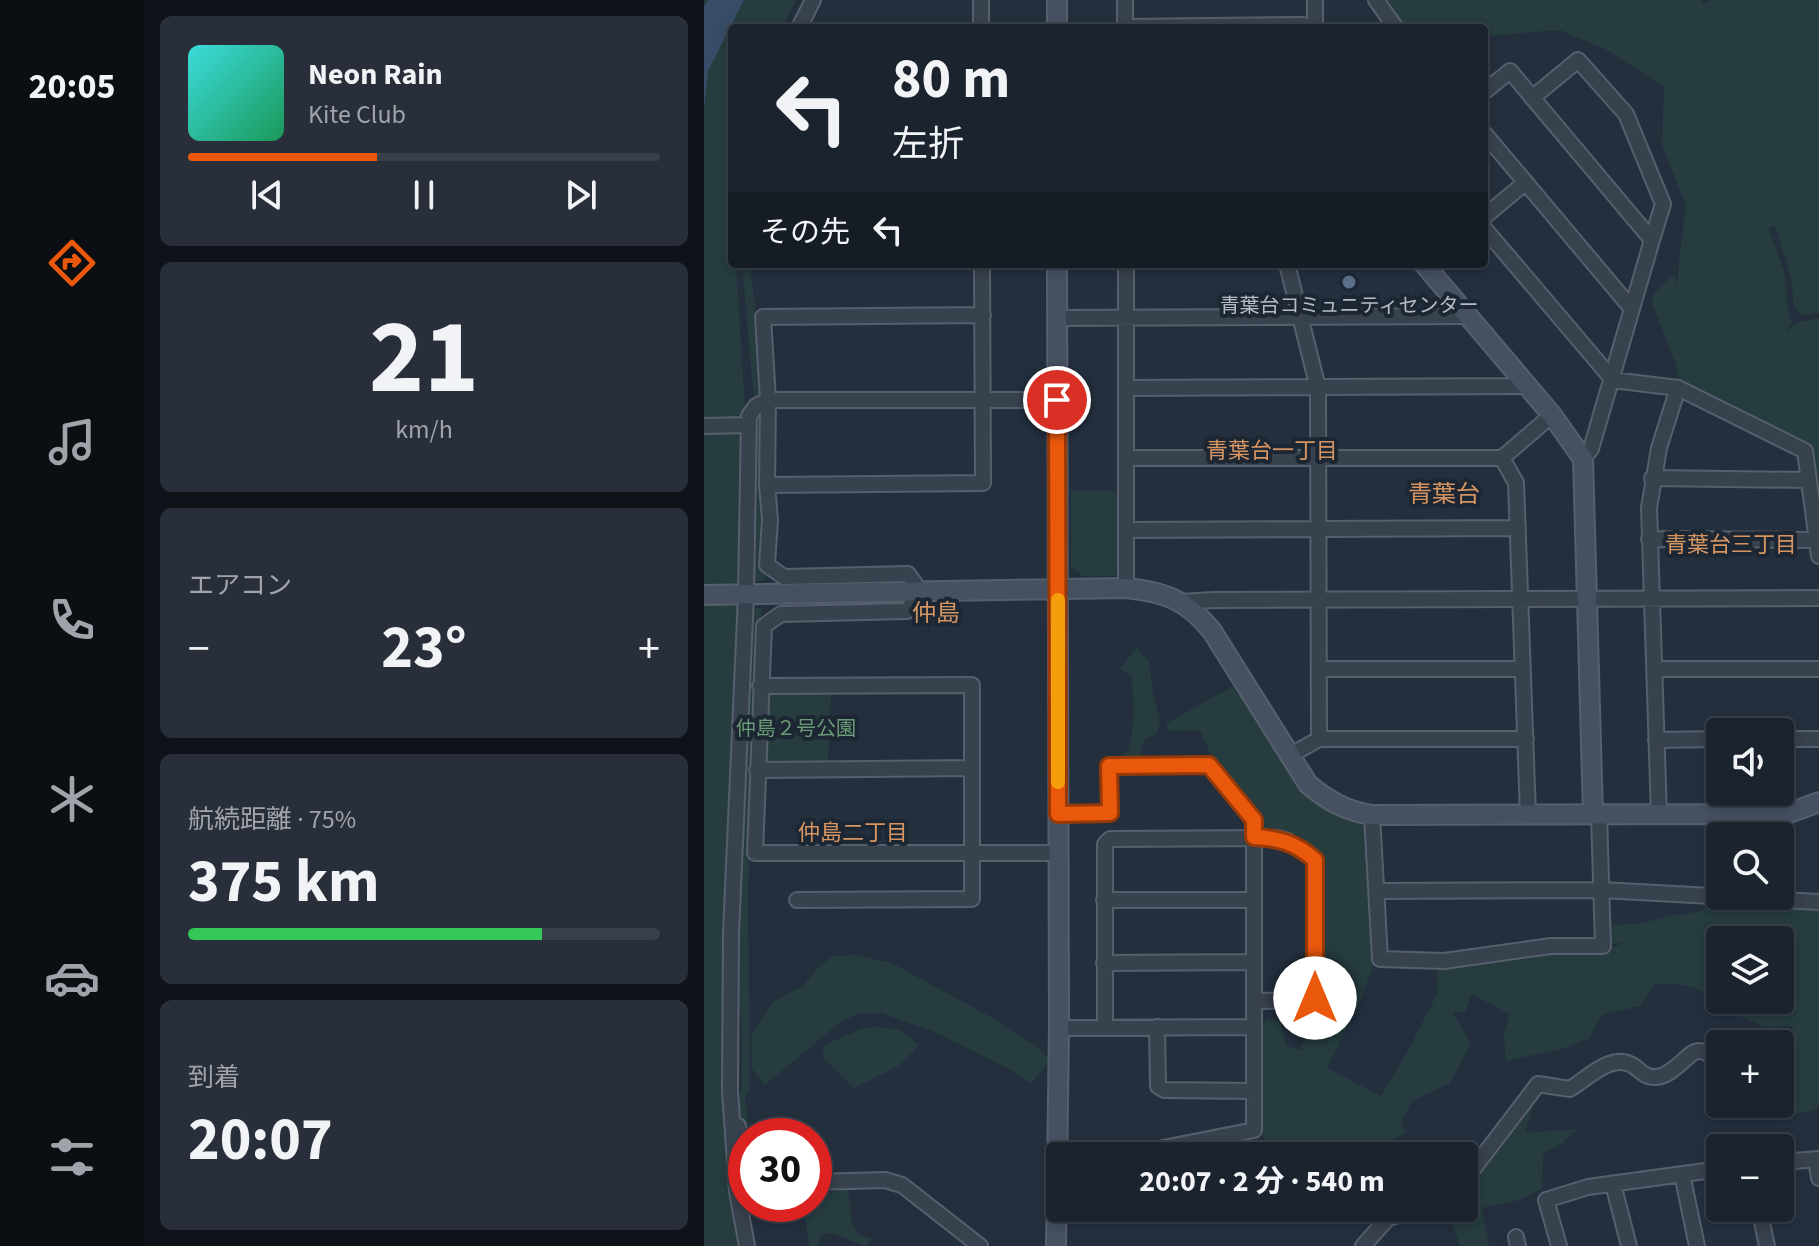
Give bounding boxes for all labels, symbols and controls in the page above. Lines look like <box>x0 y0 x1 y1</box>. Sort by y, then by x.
text: 80 m <box>892 40 1010 119</box>
text: Neon Rain <box>308 53 443 96</box>
icon: left <box>760 56 864 160</box>
text: 20:05 <box>29 61 115 112</box>
text: Kite Club <box>308 96 406 133</box>
text: 左折 <box>892 119 964 170</box>
icon: previous <box>245 173 289 217</box>
icon: pause <box>402 173 446 217</box>
icon: next <box>559 173 603 217</box>
icon: left <box>866 208 910 252</box>
text: その先 <box>760 211 850 254</box>
icon: directions <box>44 235 100 291</box>
marker: 青葉台コミュニティセンター <box>1340 273 1358 291</box>
text: 21 <box>369 285 479 433</box>
place label: 青葉台コミュニティセンター <box>1220 292 1478 320</box>
pin <box>1023 366 1091 434</box>
icon: arrive <box>1035 378 1079 422</box>
text: km/h <box>395 411 453 448</box>
icon: music <box>44 414 100 470</box>
district label: 青葉台一丁目 <box>1206 435 1338 467</box>
district label: 青葉台 <box>1408 477 1480 512</box>
district label: 青葉台三丁目 <box>1665 529 1797 561</box>
text: エアコン <box>188 567 292 604</box>
icon: phone <box>44 592 100 648</box>
district label: 仲島 <box>912 596 960 631</box>
text: 23° <box>381 606 467 691</box>
text: − <box>188 618 210 681</box>
text: + <box>638 618 660 681</box>
park label: 仲島２号公園 <box>736 715 856 743</box>
map controls <box>1706 718 1794 1222</box>
button: sound <box>1706 718 1794 806</box>
icon: climate <box>44 771 100 827</box>
text: 航続距離 · 75% <box>188 801 356 838</box>
district label: 仲島二丁目 <box>798 817 908 849</box>
button: search <box>1706 822 1794 910</box>
text: 375 km <box>188 840 379 925</box>
button: layers <box>1706 926 1794 1014</box>
icon: car <box>44 950 100 1006</box>
position arrow <box>1273 956 1357 1040</box>
button: + <box>1706 1030 1794 1118</box>
text: 到着 <box>188 1059 240 1096</box>
text: 20:07 <box>188 1098 333 1183</box>
speed limit sign: 30 <box>728 1118 832 1222</box>
icon: filters <box>44 1129 100 1185</box>
button: − <box>1706 1134 1794 1222</box>
text: 20:07 · 2 分 · 540 m <box>1139 1160 1385 1203</box>

